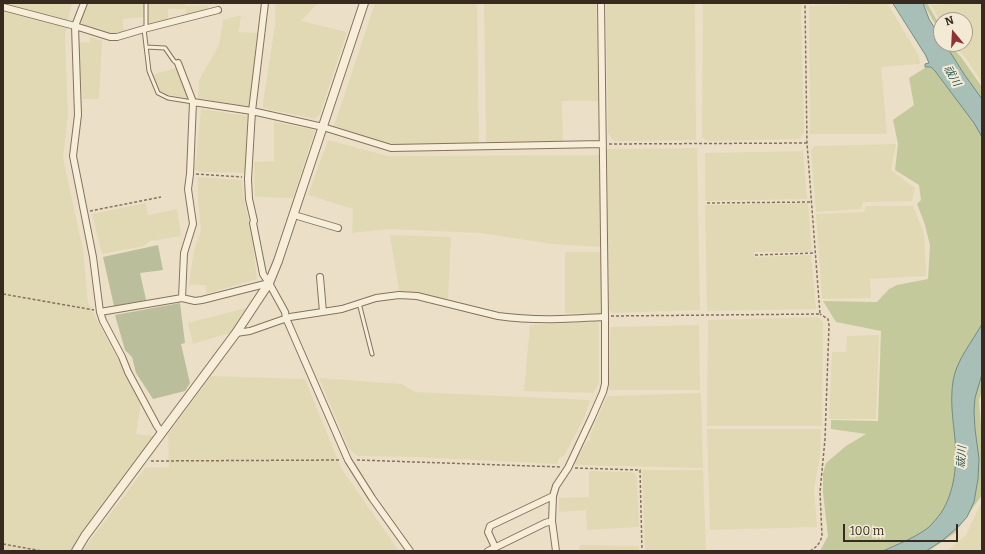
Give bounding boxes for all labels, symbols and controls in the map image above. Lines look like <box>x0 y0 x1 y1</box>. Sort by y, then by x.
north arrow <box>933 12 973 52</box>
text: N <box>943 14 955 29</box>
water label: 祓川 <box>941 63 963 89</box>
water label: 祓川 <box>955 446 969 468</box>
scale bar <box>845 516 960 542</box>
text: 100 m <box>850 524 884 538</box>

